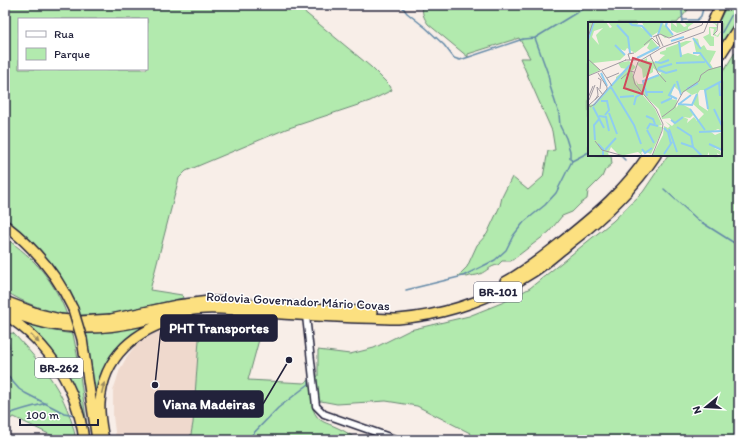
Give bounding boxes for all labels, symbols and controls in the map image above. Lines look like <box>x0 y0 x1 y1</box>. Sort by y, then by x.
legend <box>18 18 148 70</box>
inset map <box>588 22 722 156</box>
text: Rua <box>54 27 74 41</box>
text: Parque <box>54 47 90 61</box>
road number: BR-101 <box>474 282 522 302</box>
street label: Rodovia Governador Mário Covas <box>206 289 390 313</box>
callout: PHT Transportes <box>161 315 277 341</box>
text: PHT Transportes <box>169 320 269 337</box>
one-way arrow <box>30 334 40 344</box>
road number: BR-262 <box>35 358 83 378</box>
one-way arrow <box>100 381 106 393</box>
north arrow <box>686 387 726 427</box>
callout: Viana Madeiras <box>155 391 263 417</box>
text: Viana Madeiras <box>163 396 255 413</box>
scale bar <box>20 401 98 427</box>
text: N <box>690 404 704 415</box>
text: 100 m <box>26 408 59 422</box>

